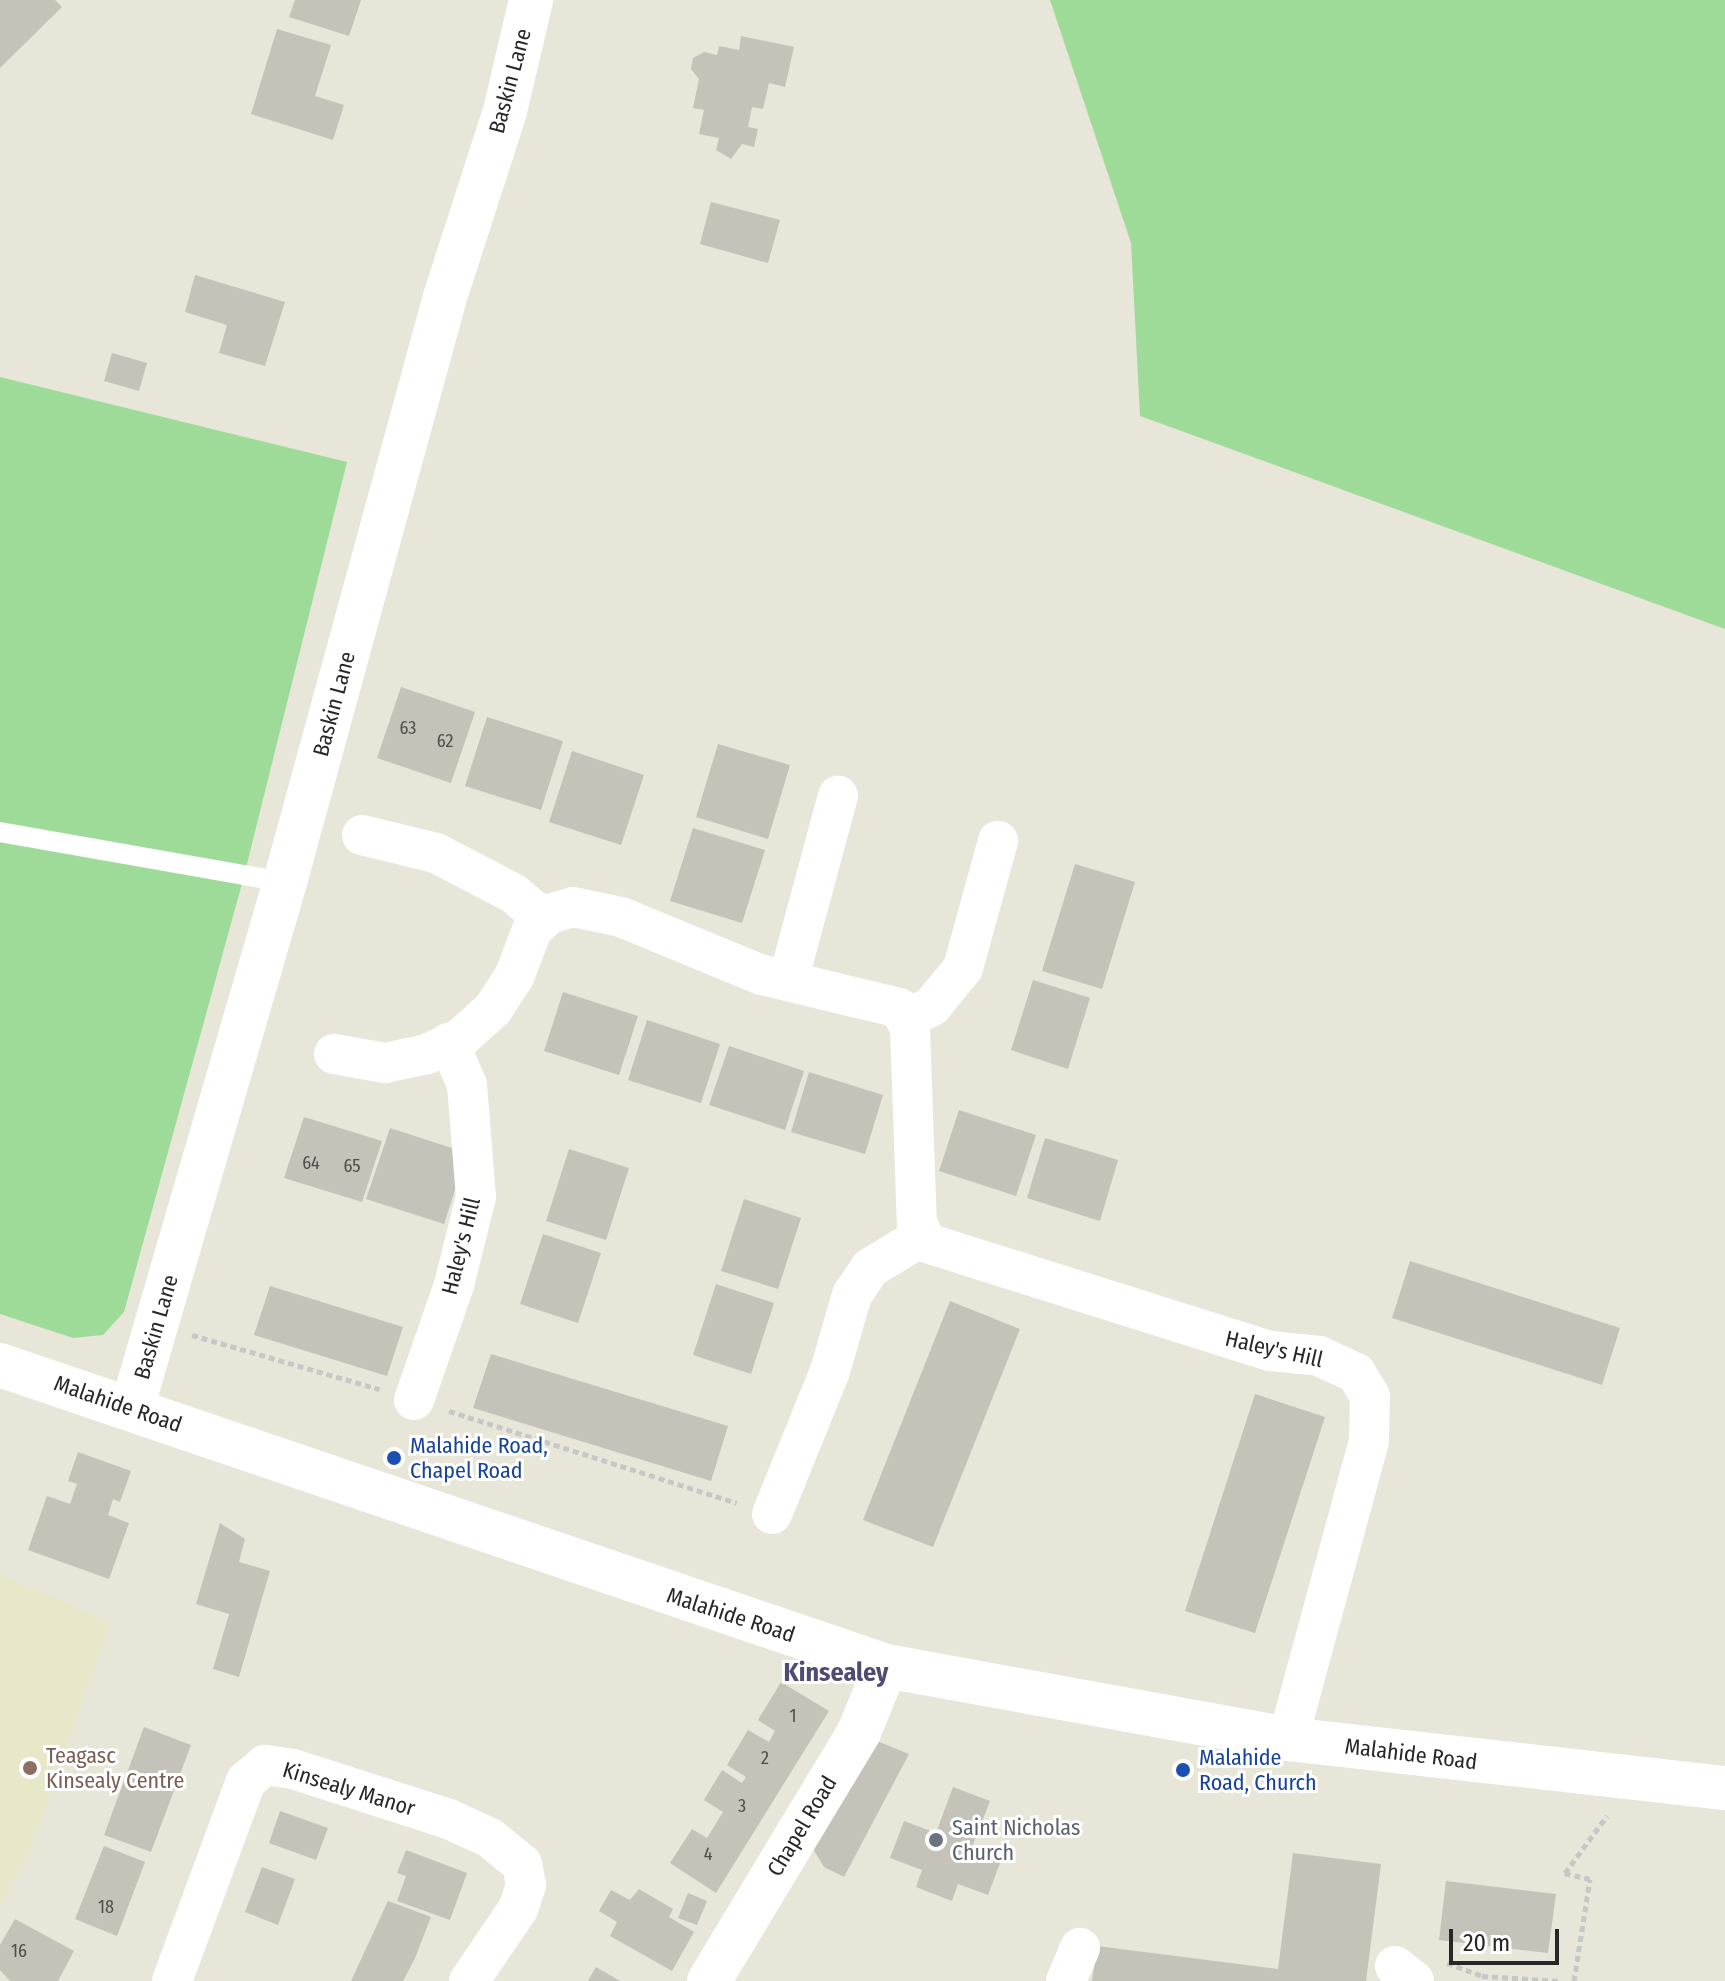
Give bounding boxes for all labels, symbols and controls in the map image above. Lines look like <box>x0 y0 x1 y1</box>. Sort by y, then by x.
street label: Baskin Lane <box>483 26 537 136</box>
street label: Baskin Lane <box>307 649 361 759</box>
house number: 63 <box>400 717 416 739</box>
house number: 62 <box>437 730 453 752</box>
house number: 64 <box>302 1152 320 1174</box>
house number: 65 <box>343 1155 361 1177</box>
street label: Haley's Hill <box>436 1195 486 1297</box>
street label: Baskin Lane <box>129 1272 183 1382</box>
street label: Haley's Hill <box>1223 1325 1325 1373</box>
street label: Malahide Road <box>51 1370 185 1438</box>
place label: Malahide Road, Chapel Road <box>410 1432 548 1484</box>
marker: Malahide Road, Chapel Road <box>385 1449 403 1467</box>
street label: Malahide Road <box>664 1582 798 1648</box>
district label: Kinsealey <box>784 1657 888 1689</box>
house number: 1 <box>789 1705 797 1727</box>
street label: Malahide Road <box>1343 1733 1479 1775</box>
place label: Teagasc Kinsealy Centre <box>46 1742 184 1794</box>
place label: Malahide Road, Church <box>1199 1744 1317 1796</box>
house number: 2 <box>761 1747 769 1769</box>
street label: Kinsealy Manor <box>280 1756 418 1822</box>
marker: Teagasc Kinsealy Centre <box>21 1759 39 1777</box>
marker: Malahide Road, Church <box>1174 1761 1192 1779</box>
street label: Chapel Road <box>762 1771 842 1881</box>
house number: 3 <box>738 1795 746 1817</box>
place label: Saint Nicholas Church <box>952 1814 1080 1866</box>
marker: Saint Nicholas Church <box>927 1831 945 1849</box>
house number: 4 <box>704 1843 712 1865</box>
house number: 18 <box>98 1896 114 1918</box>
scale bar <box>1453 1913 1563 1963</box>
text: 20 m <box>1463 1929 1510 1957</box>
house number: 16 <box>11 1940 27 1962</box>

